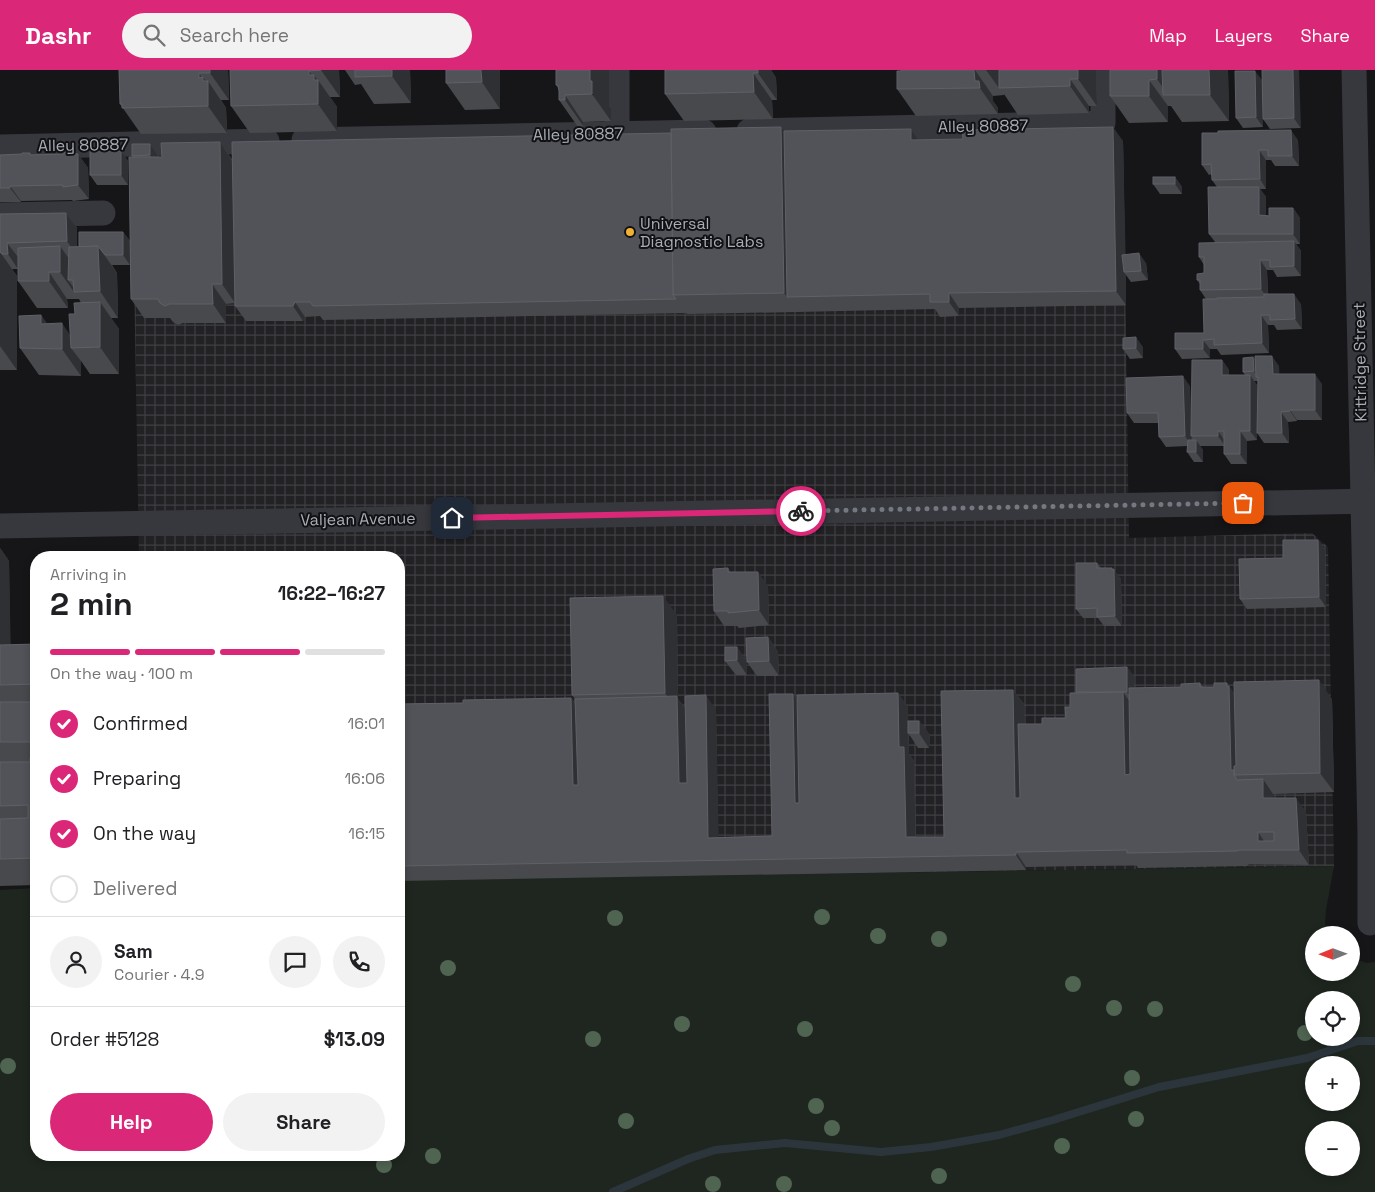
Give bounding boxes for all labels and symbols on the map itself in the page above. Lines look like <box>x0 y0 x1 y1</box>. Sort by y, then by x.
street label: Alley 80887 <box>938 115 1028 137</box>
street label: Alley 80887 <box>533 123 623 145</box>
street label: Alley 80887 <box>38 134 128 156</box>
place label: Universal Diagnostic Labs <box>640 213 763 252</box>
marker: Universal Diagnostic Labs <box>624 226 636 238</box>
street label: Kittridge Street <box>1348 302 1372 422</box>
pin <box>1222 482 1264 524</box>
courier <box>776 486 826 536</box>
pin <box>431 497 473 539</box>
street label: Valjean Avenue <box>300 507 416 531</box>
north arrow <box>1305 926 1360 981</box>

